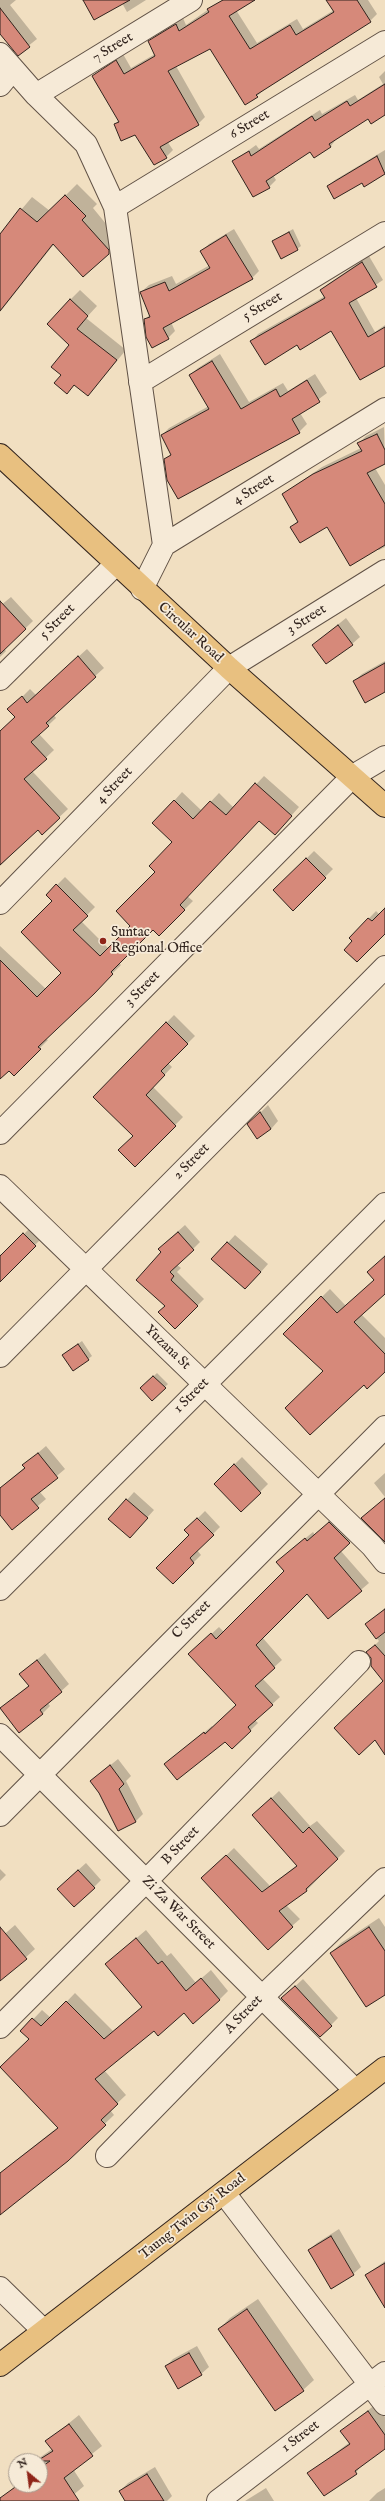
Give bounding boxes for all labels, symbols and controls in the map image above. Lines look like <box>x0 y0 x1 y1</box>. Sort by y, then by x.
street label: 7 Street <box>90 29 136 67</box>
street label: 6 Street <box>227 107 273 143</box>
street label: 5 Street <box>240 289 286 325</box>
street label: 4 Street <box>231 471 277 509</box>
street label: Circular Road <box>154 599 226 667</box>
street label: 5 Street <box>37 601 79 643</box>
street label: 3 Street <box>284 601 330 639</box>
street label: 4 Street <box>93 764 137 808</box>
place label: Suntac Regional Office <box>111 925 202 958</box>
marker: Suntac Regional Office <box>98 936 108 946</box>
street label: 3 Street <box>122 968 164 1010</box>
street label: 2 Street <box>170 1140 214 1184</box>
street label: Yuzana St <box>141 1322 193 1374</box>
street label: 1 Street <box>171 1375 213 1417</box>
street label: C Street <box>169 1597 215 1643</box>
street label: B Street <box>159 1823 203 1869</box>
street label: Zi Za War Street <box>138 1873 218 1953</box>
street label: A Street <box>222 1992 266 2038</box>
street label: Taung Twin Gyi Road <box>137 2171 249 2263</box>
street label: 1 Street <box>279 2417 323 2457</box>
north arrow <box>8 2453 48 2493</box>
text: N <box>15 2455 30 2472</box>

